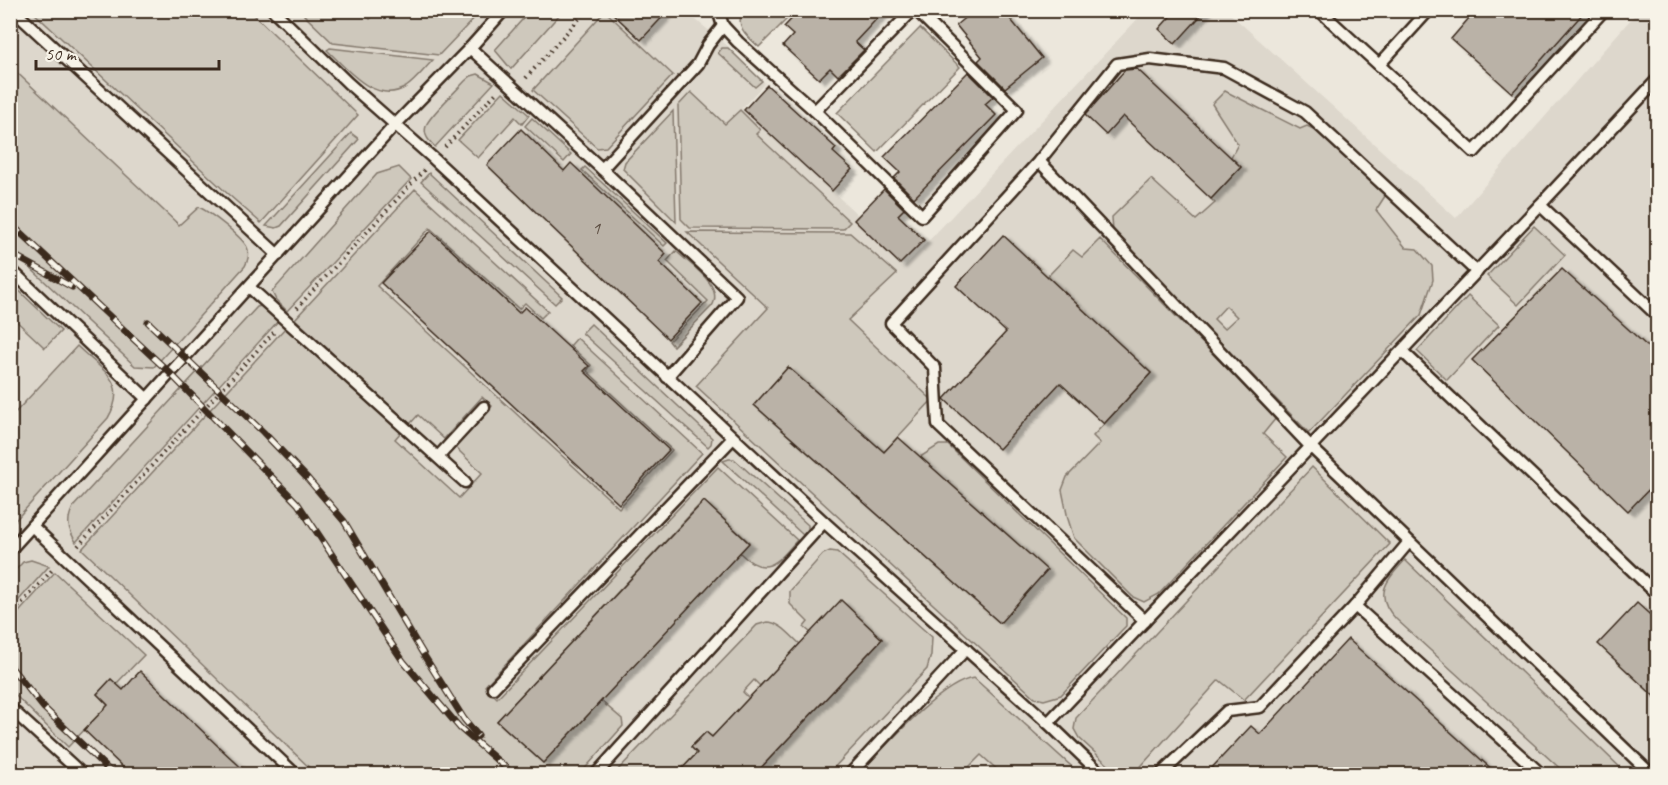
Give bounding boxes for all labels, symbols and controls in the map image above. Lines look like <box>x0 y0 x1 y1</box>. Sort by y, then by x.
scale bar <box>36 33 219 71</box>
text: 50 m <box>45 43 78 65</box>
house number: 1 <box>592 217 601 239</box>

